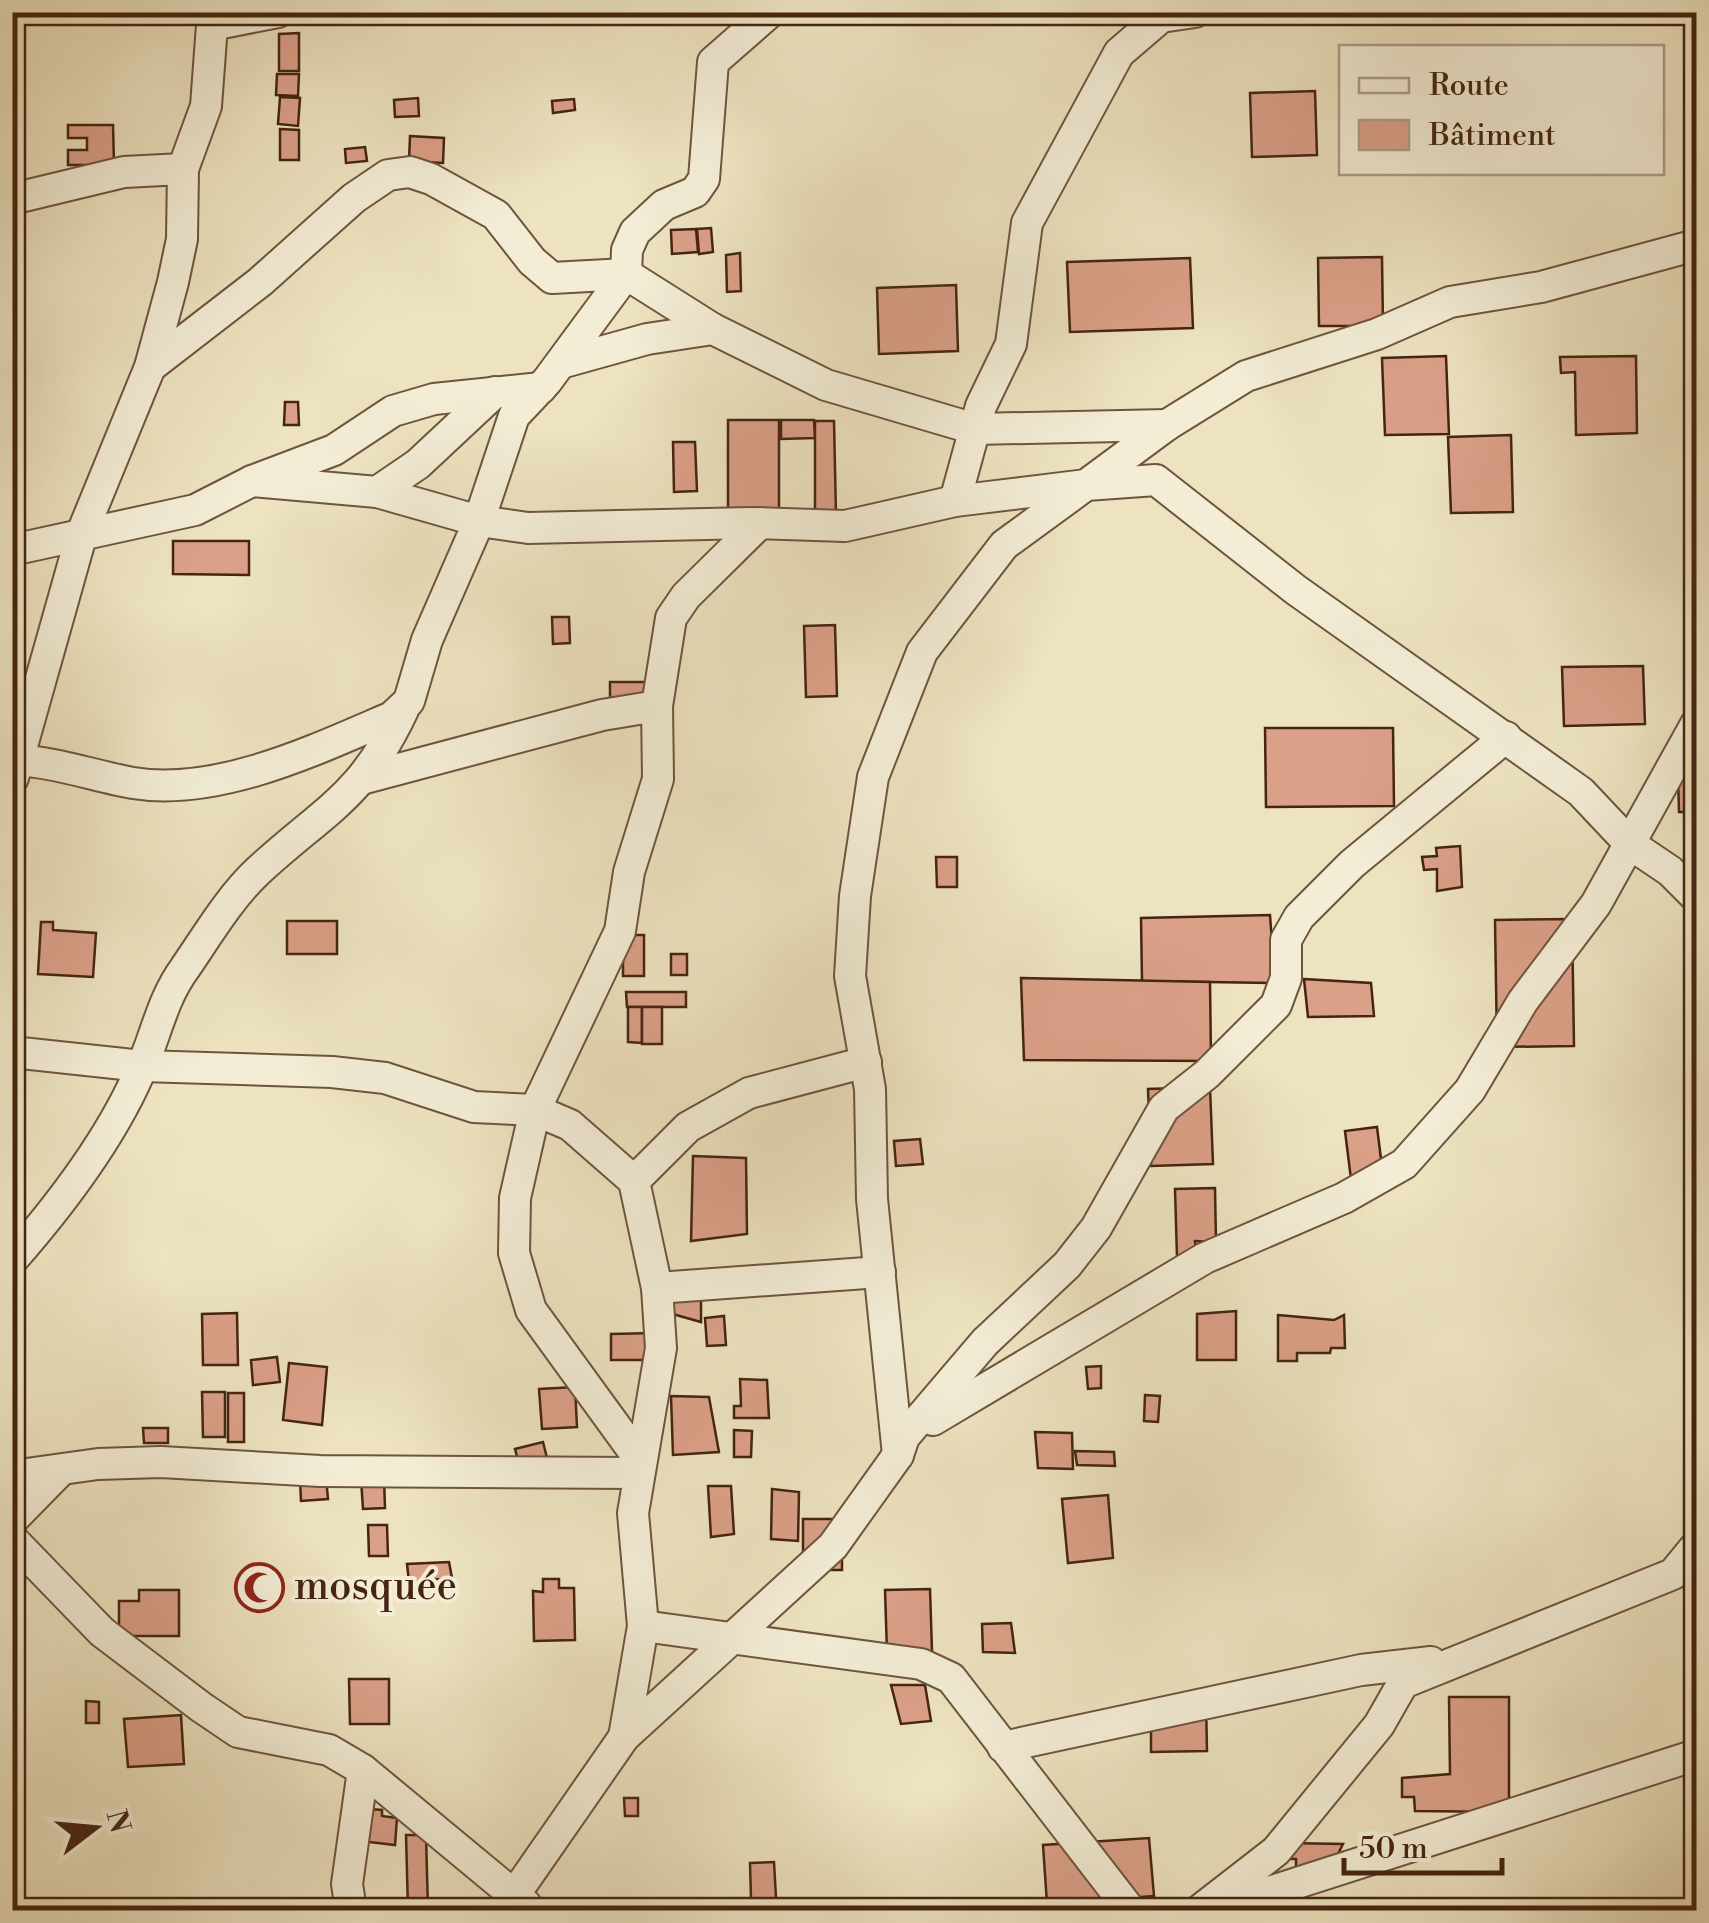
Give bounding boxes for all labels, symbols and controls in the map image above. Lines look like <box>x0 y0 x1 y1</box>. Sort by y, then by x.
legend <box>1339 45 1664 175</box>
text: Route <box>1429 67 1509 105</box>
text: Bâtiment <box>1428 117 1556 155</box>
mosque icon: mosquée <box>233 1561 285 1613</box>
place label: mosquée <box>294 1562 457 1612</box>
north arrow <box>45 1778 145 1878</box>
text: N <box>98 1806 137 1837</box>
scale bar <box>1344 1813 1502 1875</box>
text: 50 m <box>1359 1830 1428 1868</box>

